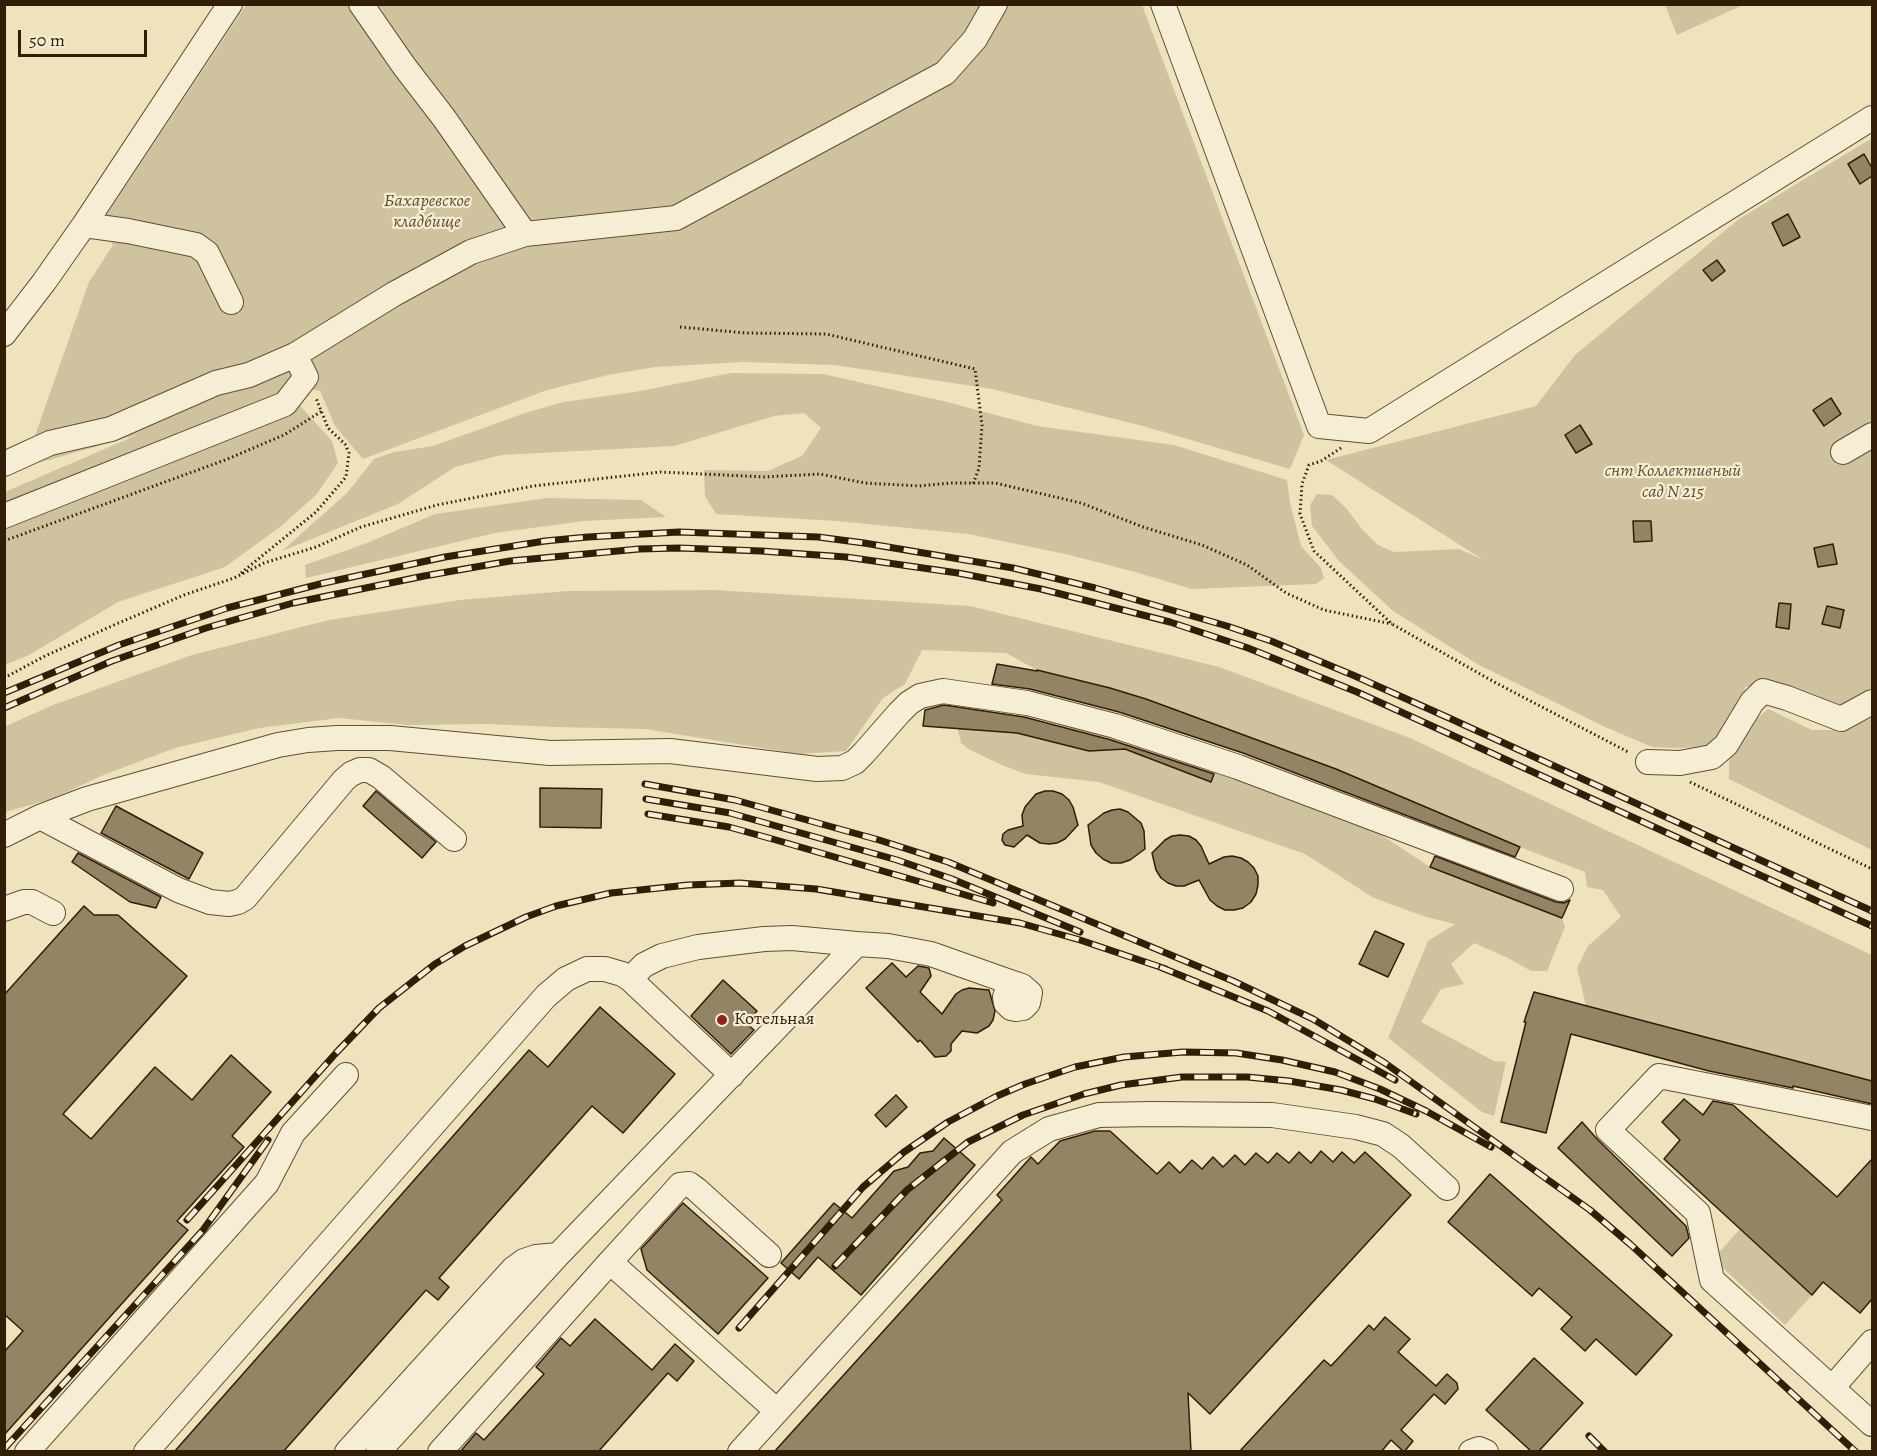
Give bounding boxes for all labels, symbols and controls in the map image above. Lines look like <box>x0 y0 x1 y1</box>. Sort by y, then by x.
scale bar <box>21 18 150 56</box>
text: 50 m <box>29 28 65 52</box>
park label: Бахаревское кладбище <box>384 191 470 234</box>
park label: снт Коллективный сад N 215 <box>1605 461 1741 504</box>
place label: Котельная <box>734 1009 815 1031</box>
marker: Котельная <box>715 1013 729 1027</box>

